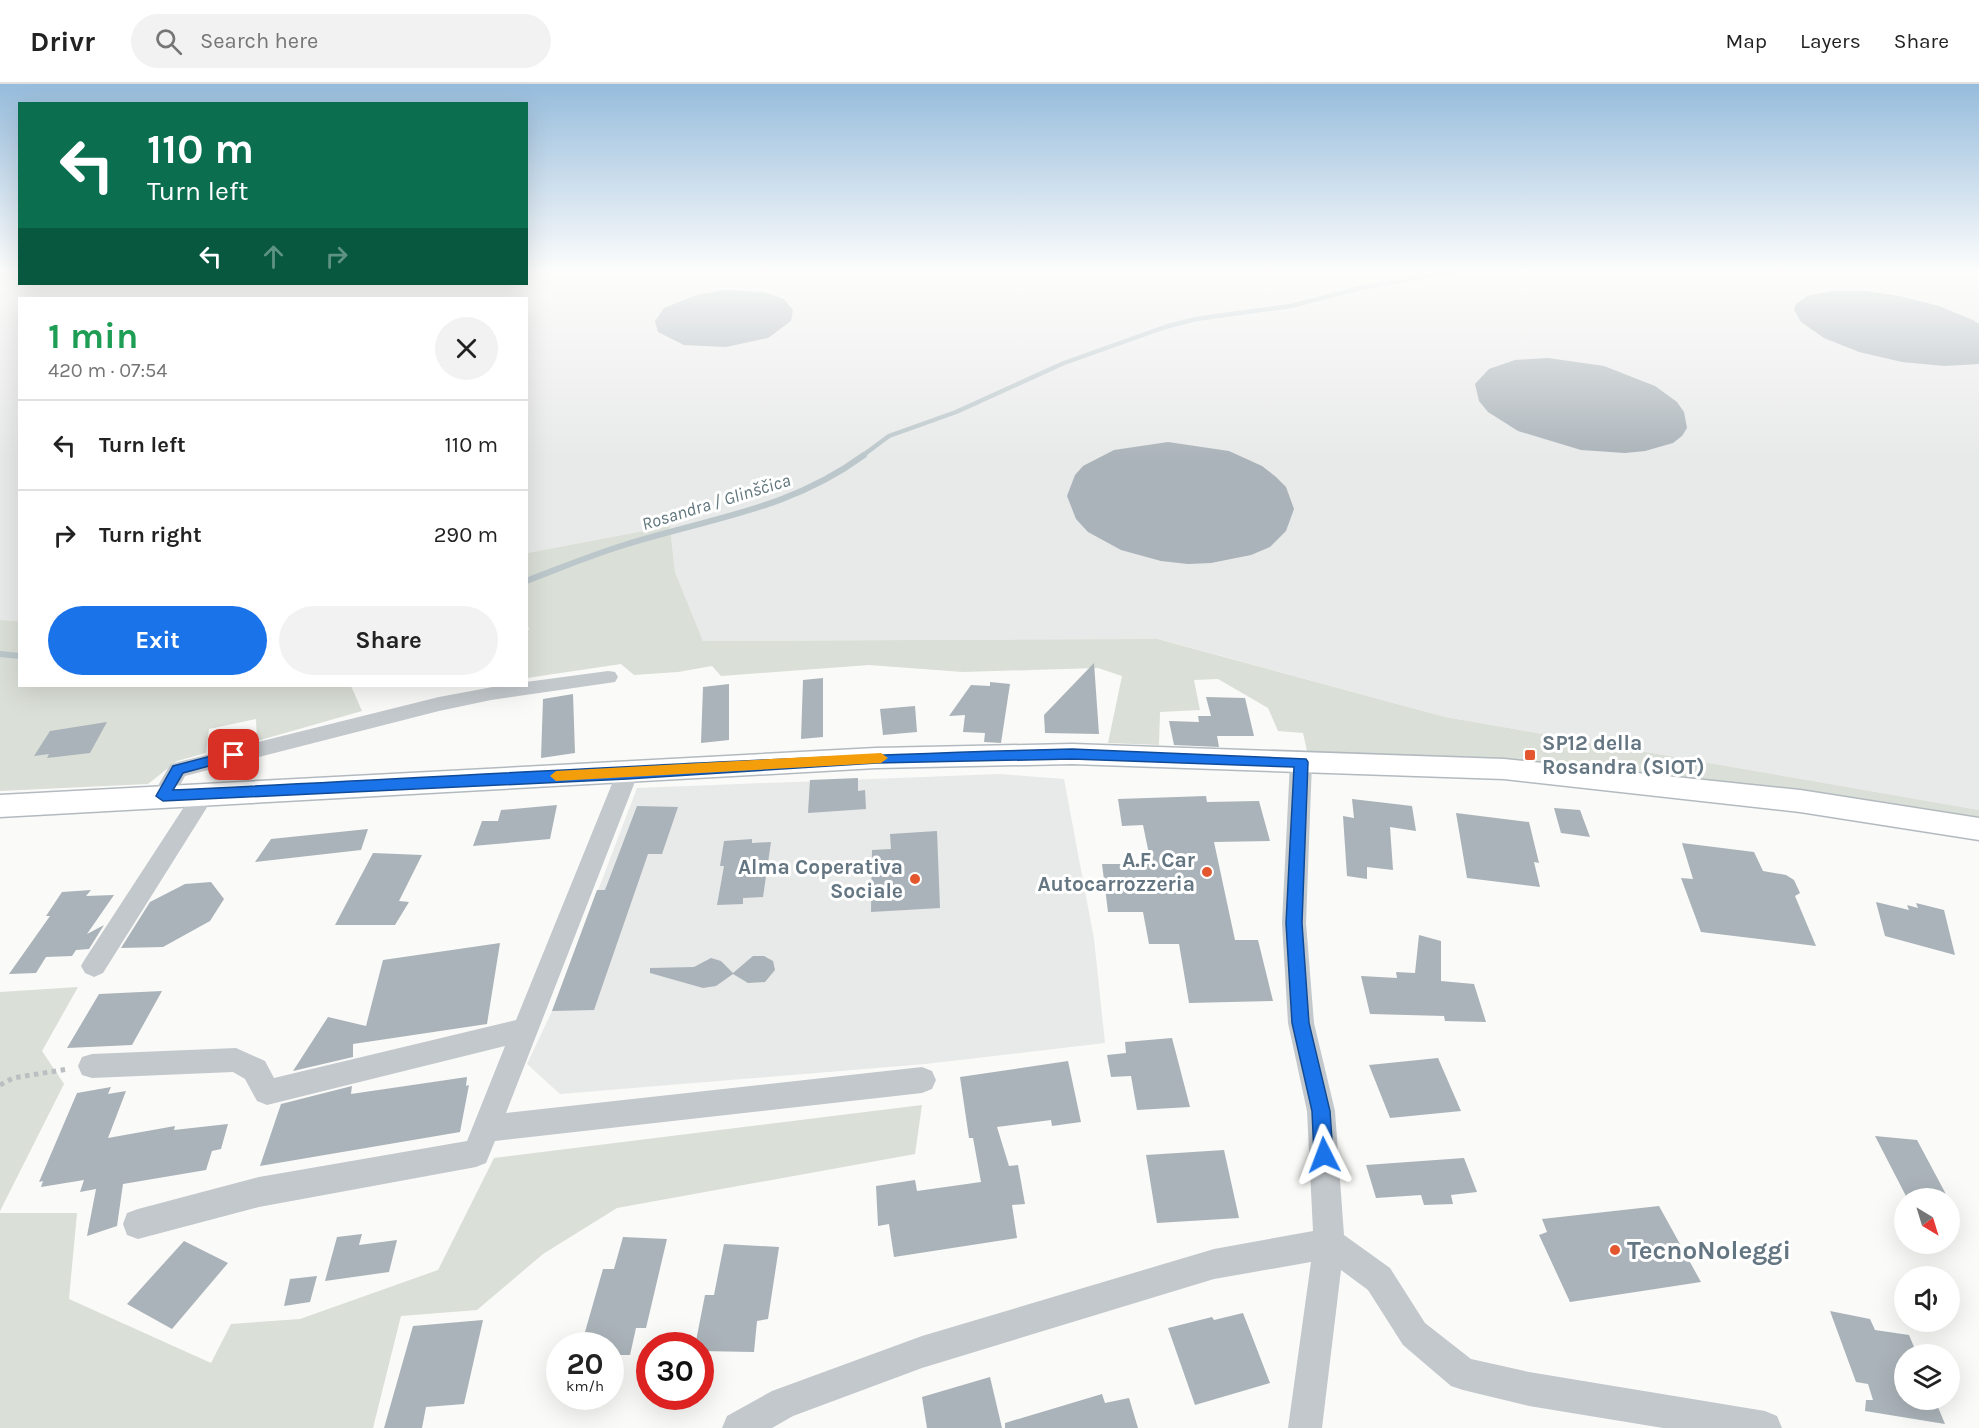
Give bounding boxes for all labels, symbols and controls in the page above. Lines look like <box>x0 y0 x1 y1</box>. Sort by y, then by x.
search box <box>131 14 551 68</box>
text: Drivr <box>30 25 95 58</box>
icon: search <box>152 25 185 58</box>
text: Search here <box>200 28 318 54</box>
text: Map <box>1725 29 1767 53</box>
text: Layers <box>1800 29 1861 53</box>
text: Share <box>1894 29 1949 53</box>
text: 110 m <box>147 124 254 174</box>
icon: left <box>48 126 126 204</box>
text: Turn left <box>147 175 248 207</box>
icon: left <box>194 240 227 273</box>
icon: ahead <box>257 240 290 273</box>
icon: right <box>320 240 353 273</box>
text: 1 min <box>48 315 138 357</box>
button: close <box>435 317 498 380</box>
text: 420 m · 07:54 <box>48 359 168 382</box>
icon: left <box>48 429 81 462</box>
text: Turn left <box>99 432 186 458</box>
text: 110 m <box>445 432 498 458</box>
water label: Rosandra / Glinščica <box>639 469 793 535</box>
icon: right <box>48 519 81 552</box>
text: Turn right <box>99 522 202 548</box>
text: 290 m <box>434 522 498 548</box>
button: Exit <box>48 606 267 675</box>
button: Share <box>279 606 498 675</box>
pin <box>208 729 259 780</box>
place label: SP12 della Rosandra (SIOT) <box>1542 731 1705 779</box>
icon: arrive <box>217 738 250 771</box>
marker: SP12 della Rosandra (SIOT) <box>1523 748 1537 762</box>
place label: A.F. Car Autocarrozzeria <box>1037 848 1196 896</box>
place label: Alma Coperativa Sociale <box>738 855 903 903</box>
marker: A.F. Car Autocarrozzeria <box>1200 865 1214 879</box>
marker: Alma Coperativa Sociale <box>908 872 922 886</box>
position arrow <box>1292 1123 1356 1187</box>
north arrow <box>1894 1188 1960 1254</box>
map controls <box>1894 1188 1960 1410</box>
place label: TecnoNoleggi <box>1627 1235 1791 1266</box>
marker: TecnoNoleggi <box>1608 1243 1622 1257</box>
button: sound <box>1894 1266 1960 1332</box>
speed limit sign: 30 <box>636 1332 714 1410</box>
button: layers <box>1894 1344 1960 1410</box>
text: 20 <box>566 1346 604 1382</box>
text: km/h <box>566 1377 604 1395</box>

